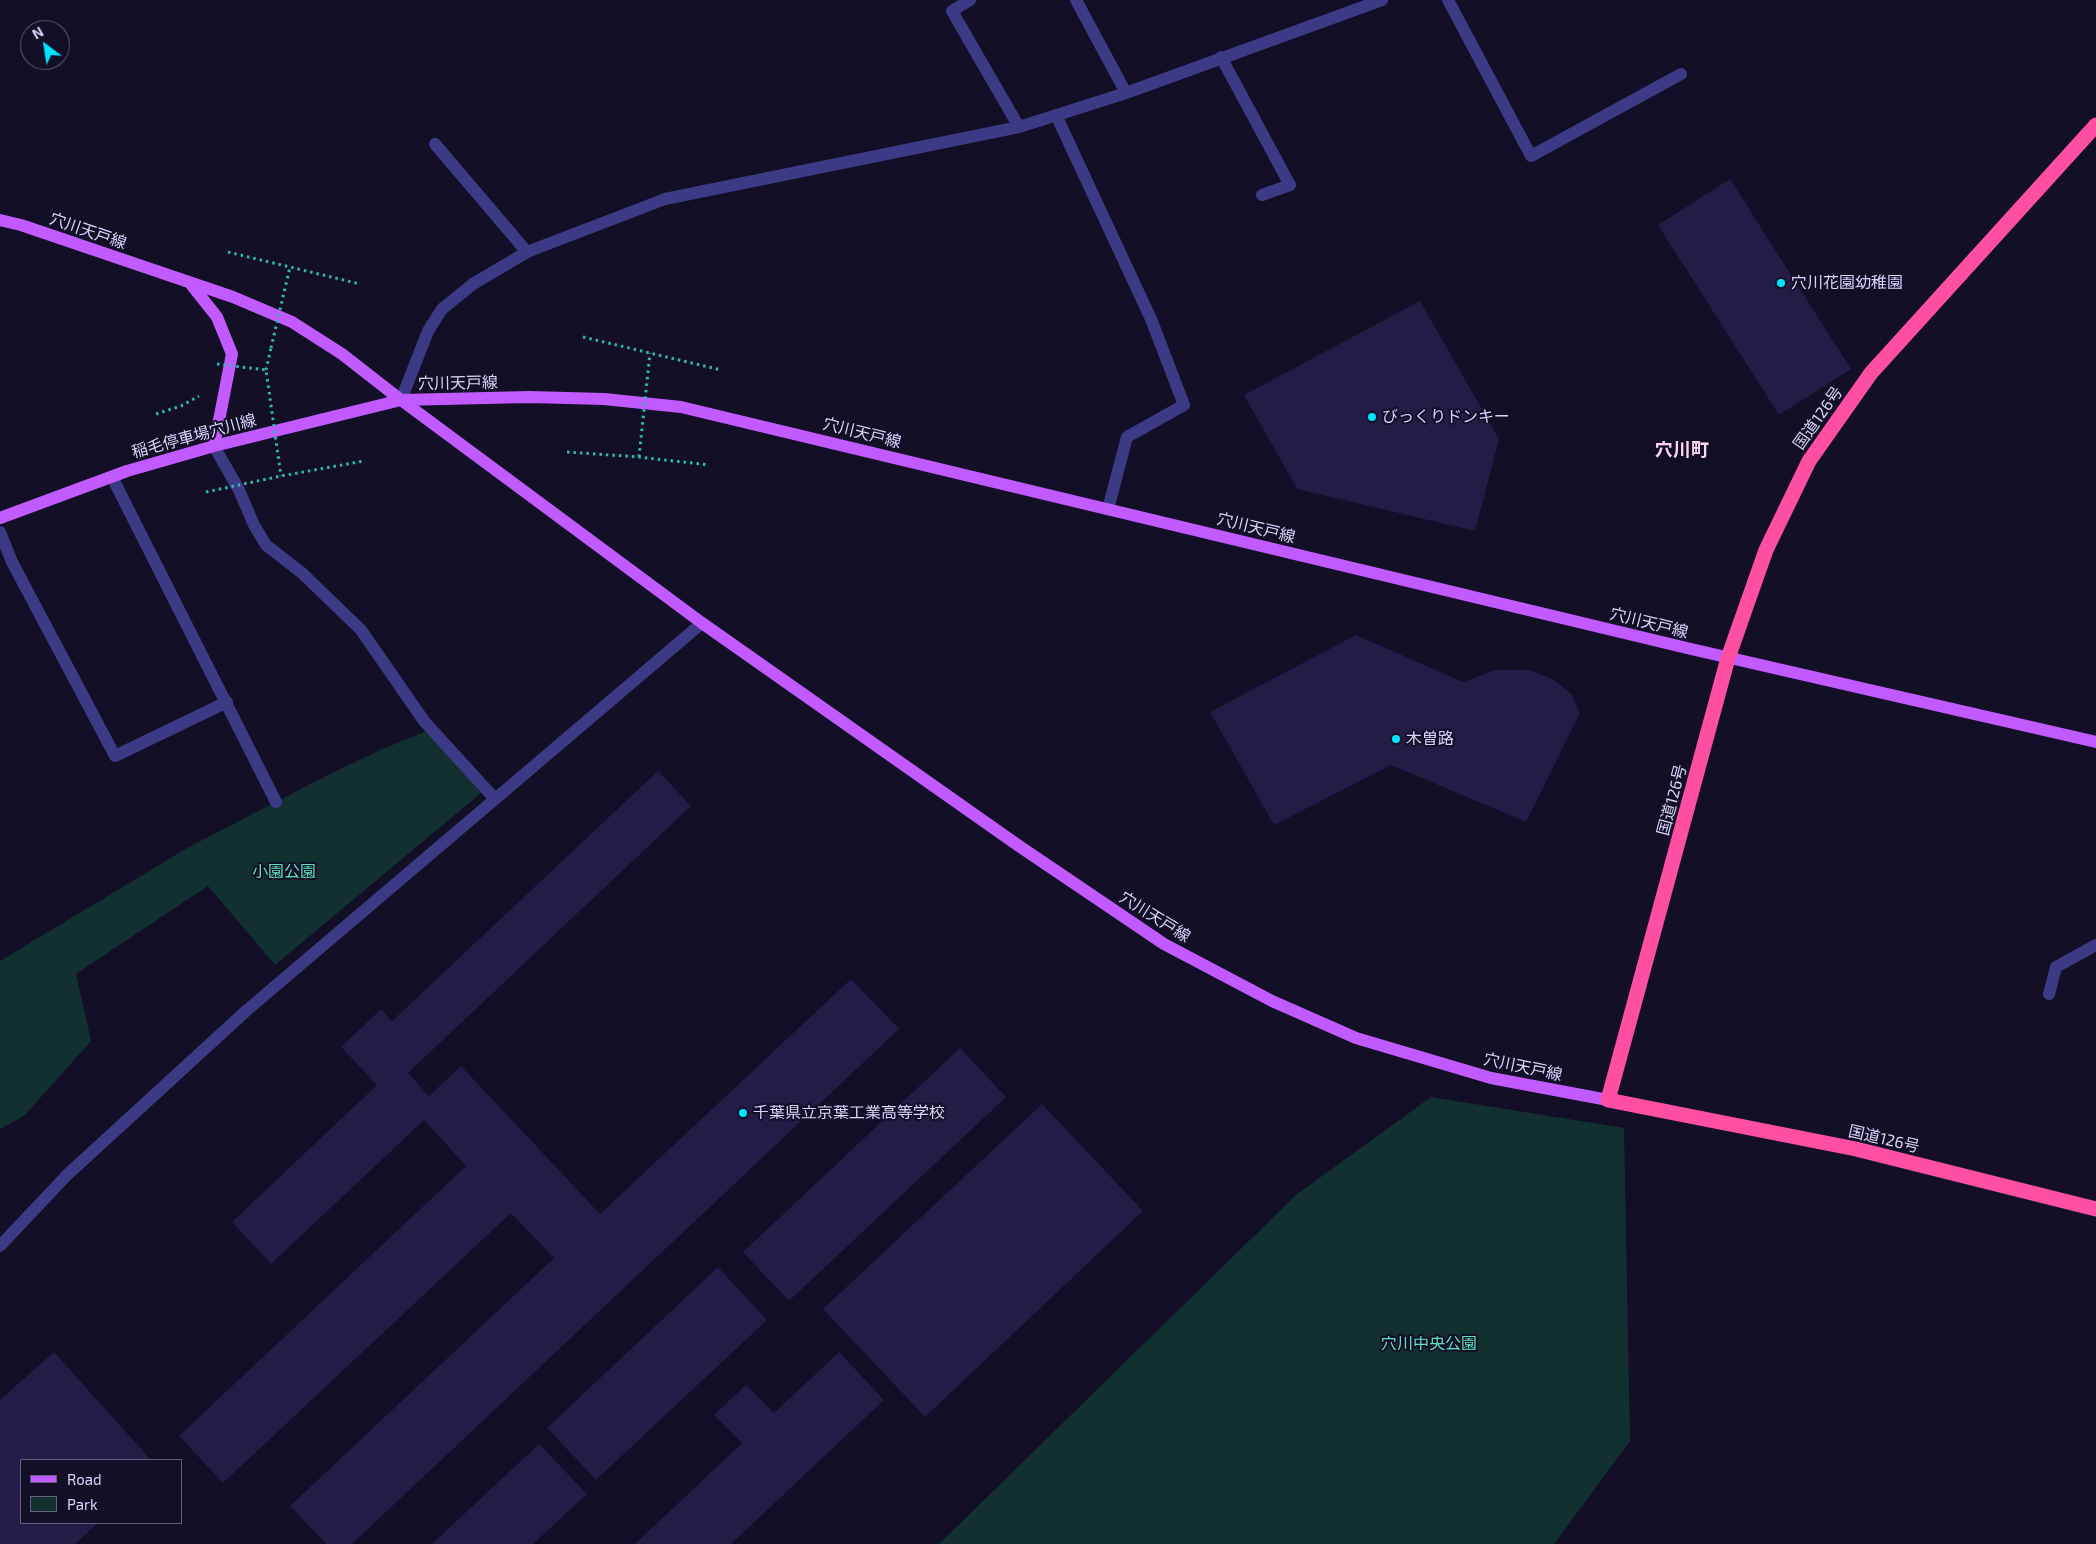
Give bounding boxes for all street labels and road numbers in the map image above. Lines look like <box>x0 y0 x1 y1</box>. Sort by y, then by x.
street label: 穴川天戸線 <box>47 209 129 253</box>
street label: 穴川天戸線 <box>418 373 498 393</box>
street label: 国道126号 <box>1789 383 1847 453</box>
street label: 稲毛停車場穴川線 <box>130 410 258 462</box>
street label: 穴川天戸線 <box>821 414 903 452</box>
street label: 穴川天戸線 <box>1215 509 1297 547</box>
street label: 穴川天戸線 <box>1608 604 1690 642</box>
street label: 国道126号 <box>1653 762 1691 838</box>
street label: 穴川天戸線 <box>1116 888 1194 946</box>
street label: 穴川天戸線 <box>1482 1049 1564 1085</box>
street label: 国道126号 <box>1847 1121 1921 1157</box>

